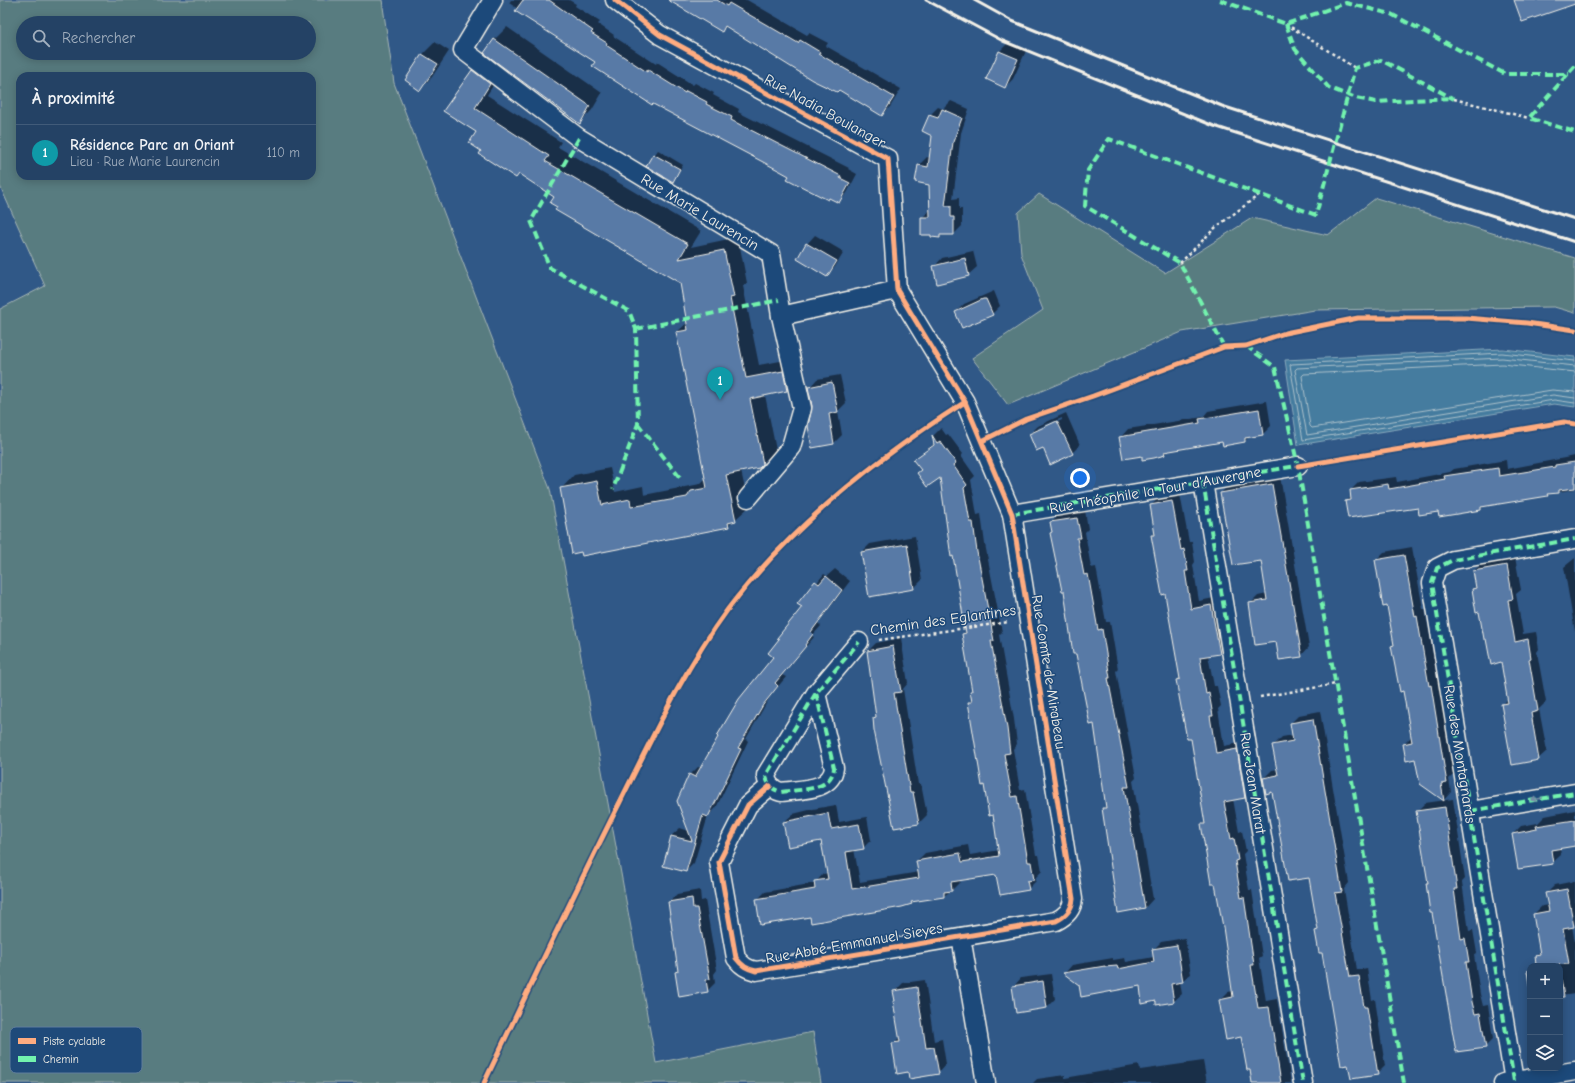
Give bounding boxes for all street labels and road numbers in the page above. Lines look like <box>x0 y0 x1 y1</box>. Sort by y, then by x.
street label: Rue Nadia Boulanger <box>761 70 889 152</box>
street label: Rue Marie Laurencin <box>638 170 762 254</box>
street label: Rue Théophile la Tour d'Auvergne <box>1048 462 1263 518</box>
street label: Rue Comte de Mirabeau <box>1028 594 1070 750</box>
street label: Chemin des Eglantines <box>869 601 1017 639</box>
street label: Rue des Montagnards <box>1440 683 1480 825</box>
street label: Rue Jean Marat <box>1236 731 1270 836</box>
street label: Rue Abbé Emmanuel Sieyes <box>764 919 944 967</box>

